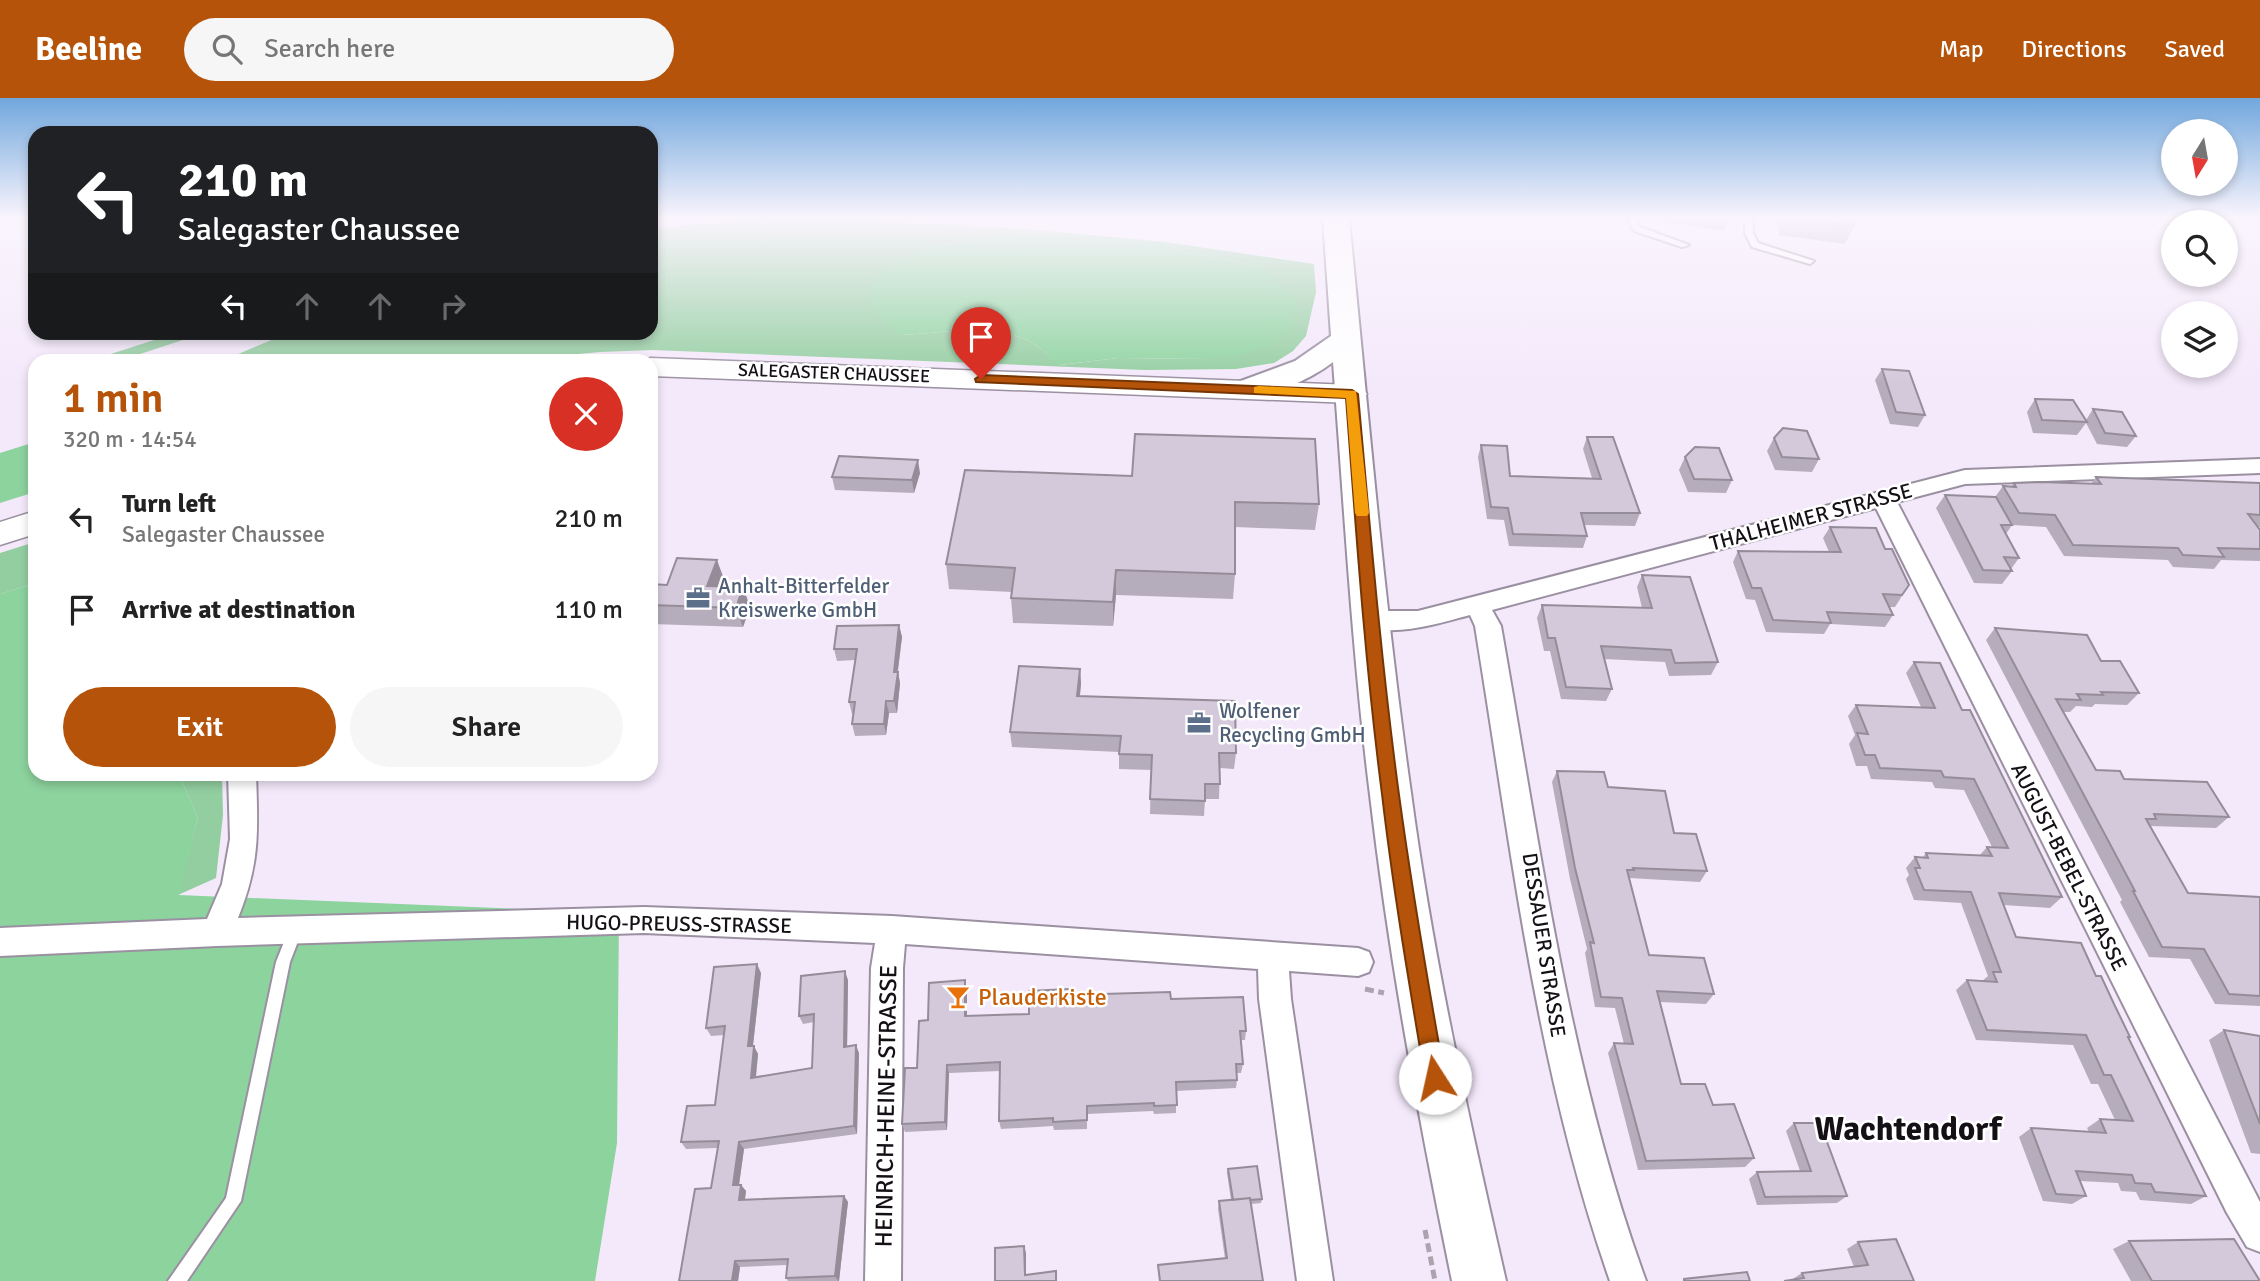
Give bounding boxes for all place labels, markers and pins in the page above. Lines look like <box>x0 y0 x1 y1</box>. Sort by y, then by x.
pin <box>951 307 1011 379</box>
place label: Anhalt-Bitterfelder Kreiswerke GmbH <box>718 573 890 623</box>
office icon: Anhalt-Bitterfelder Kreiswerke GmbH <box>684 584 712 612</box>
place label: Wolfener Recycling GmbH <box>1219 698 1366 748</box>
office icon: Wolfener Recycling GmbH <box>1185 709 1213 737</box>
place label: Plauderkiste <box>978 982 1107 1012</box>
bar icon: Plauderkiste <box>944 983 972 1011</box>

